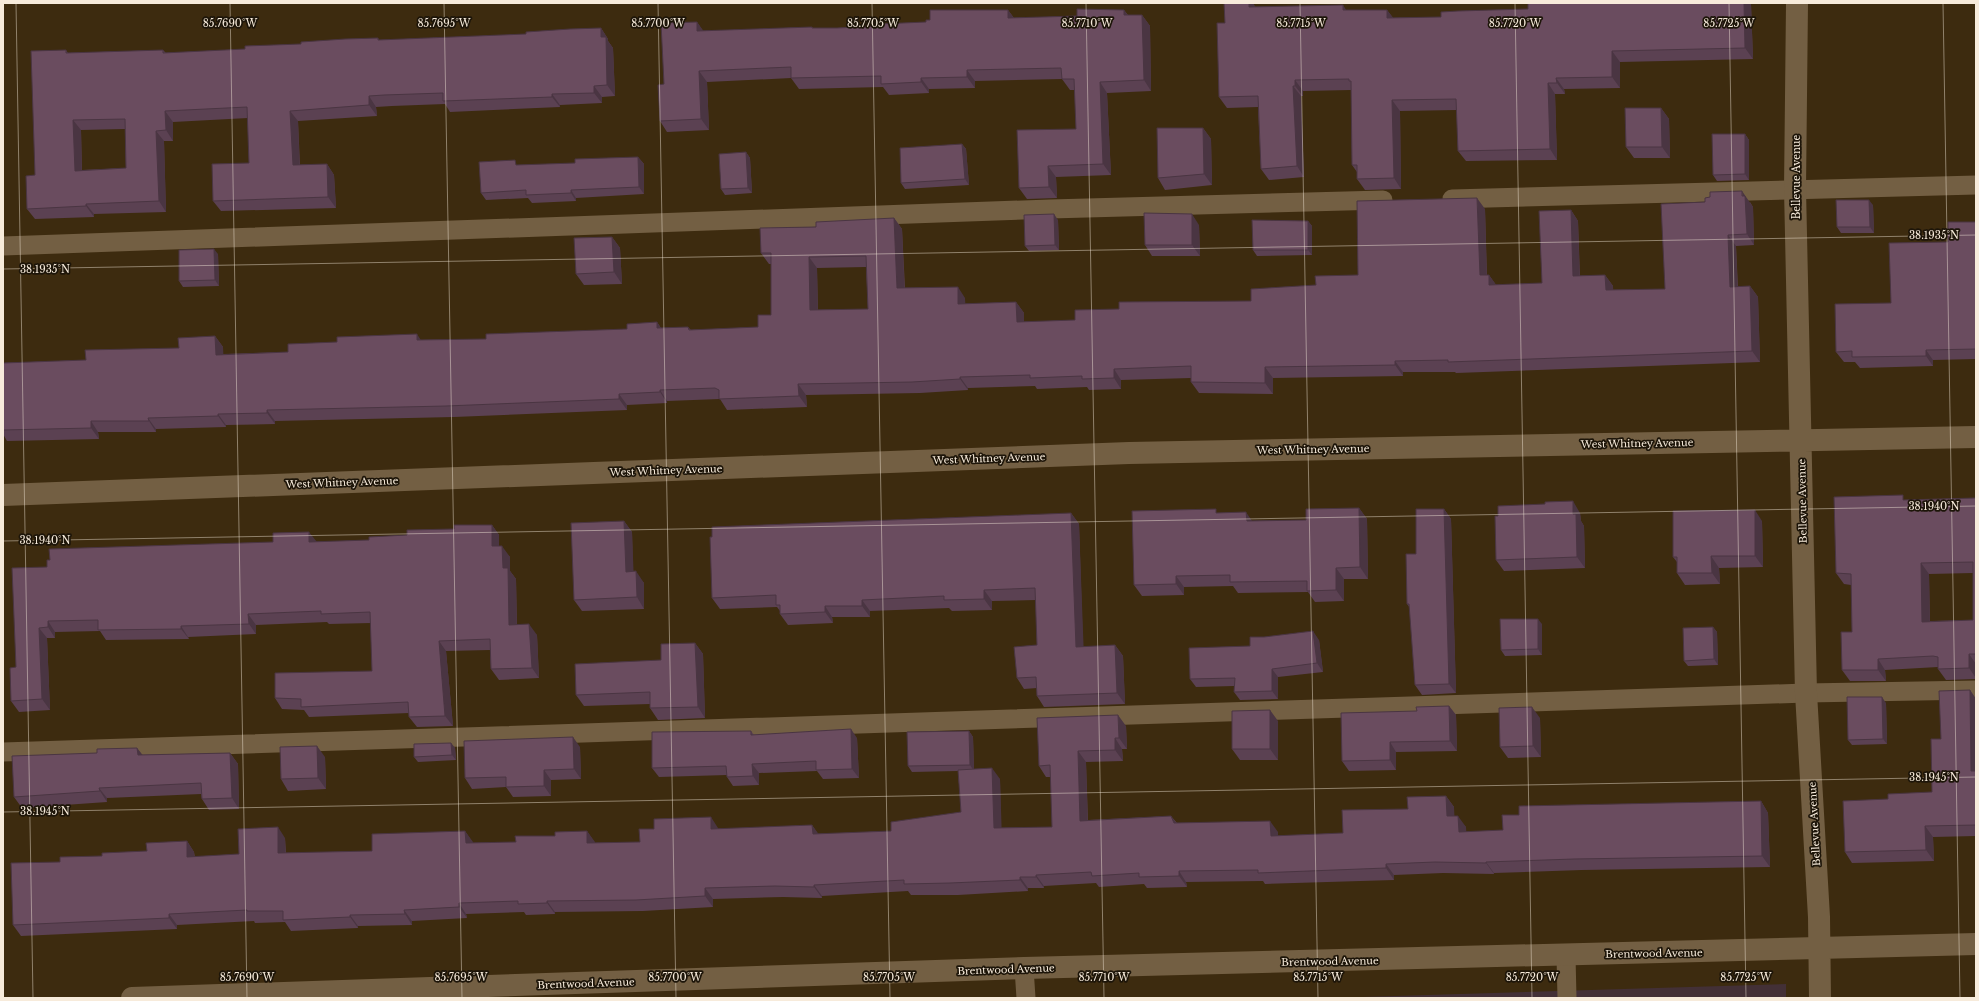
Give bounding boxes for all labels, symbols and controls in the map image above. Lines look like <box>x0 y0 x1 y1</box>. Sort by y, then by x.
text: 85.7690°W <box>203 17 257 30</box>
text: 85.7695°W <box>418 17 471 30</box>
text: 85.7700°W <box>631 17 685 30</box>
text: 85.7705°W <box>847 17 899 30</box>
text: 85.7710°W <box>1061 17 1113 30</box>
text: 85.7715°W <box>1276 17 1326 30</box>
text: 85.7720°W <box>1489 17 1542 30</box>
text: 85.7725°W <box>1703 17 1755 30</box>
street label: Bellevue Avenue <box>1790 134 1803 219</box>
text: 38.1935°N <box>1909 229 1959 242</box>
text: 38.1935°N <box>20 263 70 276</box>
street label: West Whitney Avenue <box>1580 436 1694 451</box>
street label: West Whitney Avenue <box>1256 442 1370 457</box>
street label: West Whitney Avenue <box>931 450 1046 467</box>
street label: Bellevue Avenue <box>1795 458 1810 543</box>
street label: West Whitney Avenue <box>608 462 723 479</box>
street label: West Whitney Avenue <box>284 474 399 491</box>
text: 38.1940°N <box>1908 500 1960 513</box>
text: 38.1940°N <box>19 534 71 547</box>
text: 38.1945°N <box>1909 771 1959 784</box>
street label: Bellevue Avenue <box>1806 781 1823 867</box>
text: 38.1945°N <box>20 805 70 818</box>
street label: Brentwood Avenue <box>1605 946 1703 961</box>
street label: Brentwood Avenue <box>1281 954 1379 969</box>
street label: Brentwood Avenue <box>957 961 1055 978</box>
text: 85.7690°W <box>220 971 274 984</box>
text: 85.7695°W <box>435 971 488 984</box>
text: 85.7700°W <box>648 971 702 984</box>
text: 85.7705°W <box>863 971 915 984</box>
text: 85.7710°W <box>1078 971 1130 984</box>
text: 85.7715°W <box>1293 971 1343 984</box>
text: 85.7720°W <box>1506 971 1559 984</box>
text: 85.7725°W <box>1720 971 1772 984</box>
street label: Brentwood Avenue <box>537 975 635 992</box>

